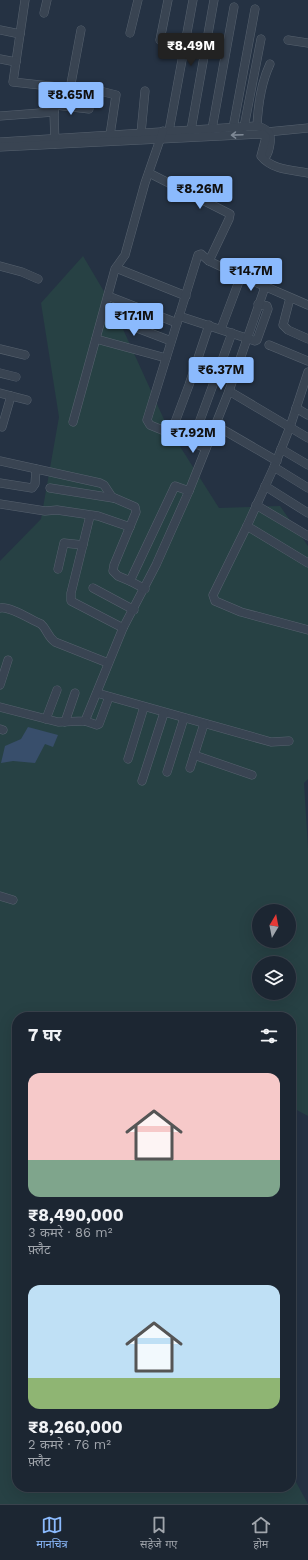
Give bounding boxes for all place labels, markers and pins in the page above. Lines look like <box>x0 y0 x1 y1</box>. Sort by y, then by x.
pin: ₹8.49M <box>158 33 224 67</box>
pin: ₹8.65M <box>38 82 104 116</box>
pin: ₹8.26M <box>167 176 233 210</box>
pin: ₹14.7M <box>218 258 284 292</box>
pin: ₹17.1M <box>101 303 167 337</box>
pin: ₹6.37M <box>188 357 254 391</box>
pin: ₹7.92M <box>160 420 226 454</box>

